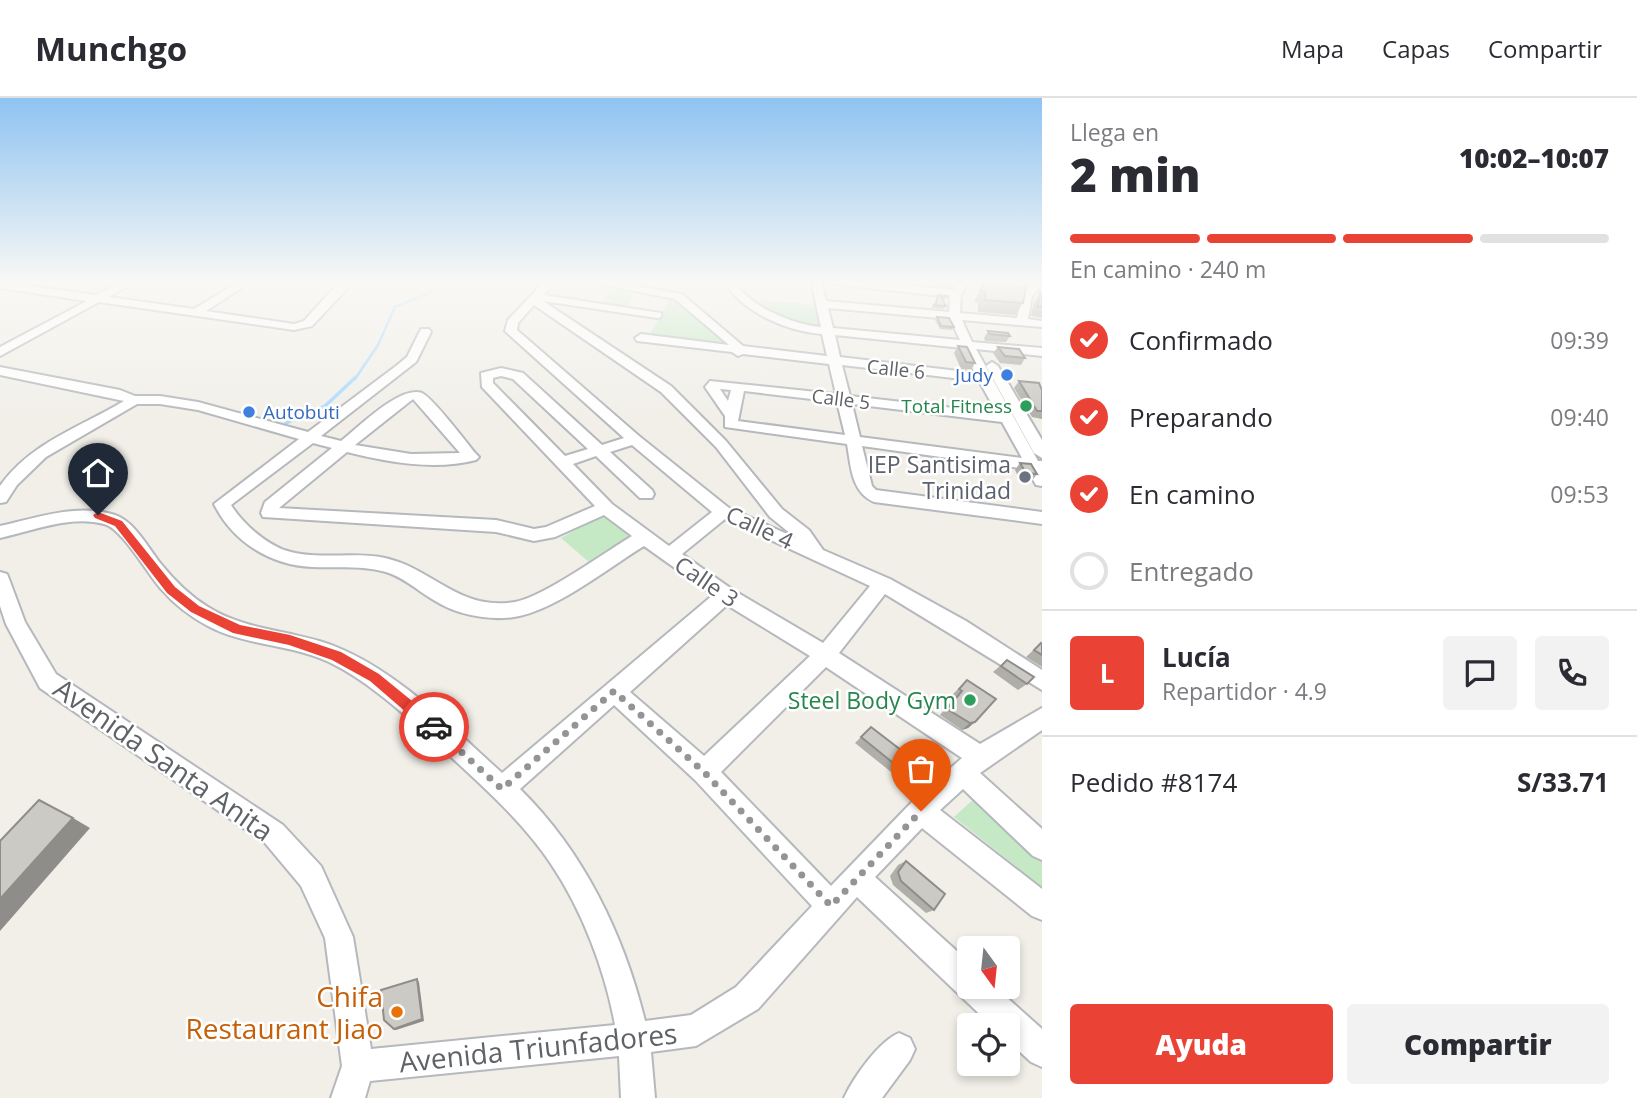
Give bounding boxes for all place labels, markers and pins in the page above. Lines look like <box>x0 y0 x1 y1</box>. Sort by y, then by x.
place label: Judy <box>953 362 993 388</box>
marker: Judy <box>999 367 1015 383</box>
place label: Total Fitness <box>901 393 1012 419</box>
marker: Total Fitness <box>1018 398 1034 414</box>
place label: Autobuti <box>263 399 340 425</box>
marker: Autobuti <box>241 404 257 420</box>
pin <box>68 443 128 515</box>
place label: IEP Santisima Trinidad <box>868 448 1011 506</box>
marker: IEP Santisima Trinidad <box>1017 469 1033 485</box>
place label: Steel Body Gym <box>788 684 956 716</box>
marker: Steel Body Gym <box>962 692 978 708</box>
pin <box>891 739 951 811</box>
place label: Chifa Restaurant Jiao <box>186 977 383 1047</box>
marker: Chifa Restaurant Jiao <box>389 1004 405 1020</box>

